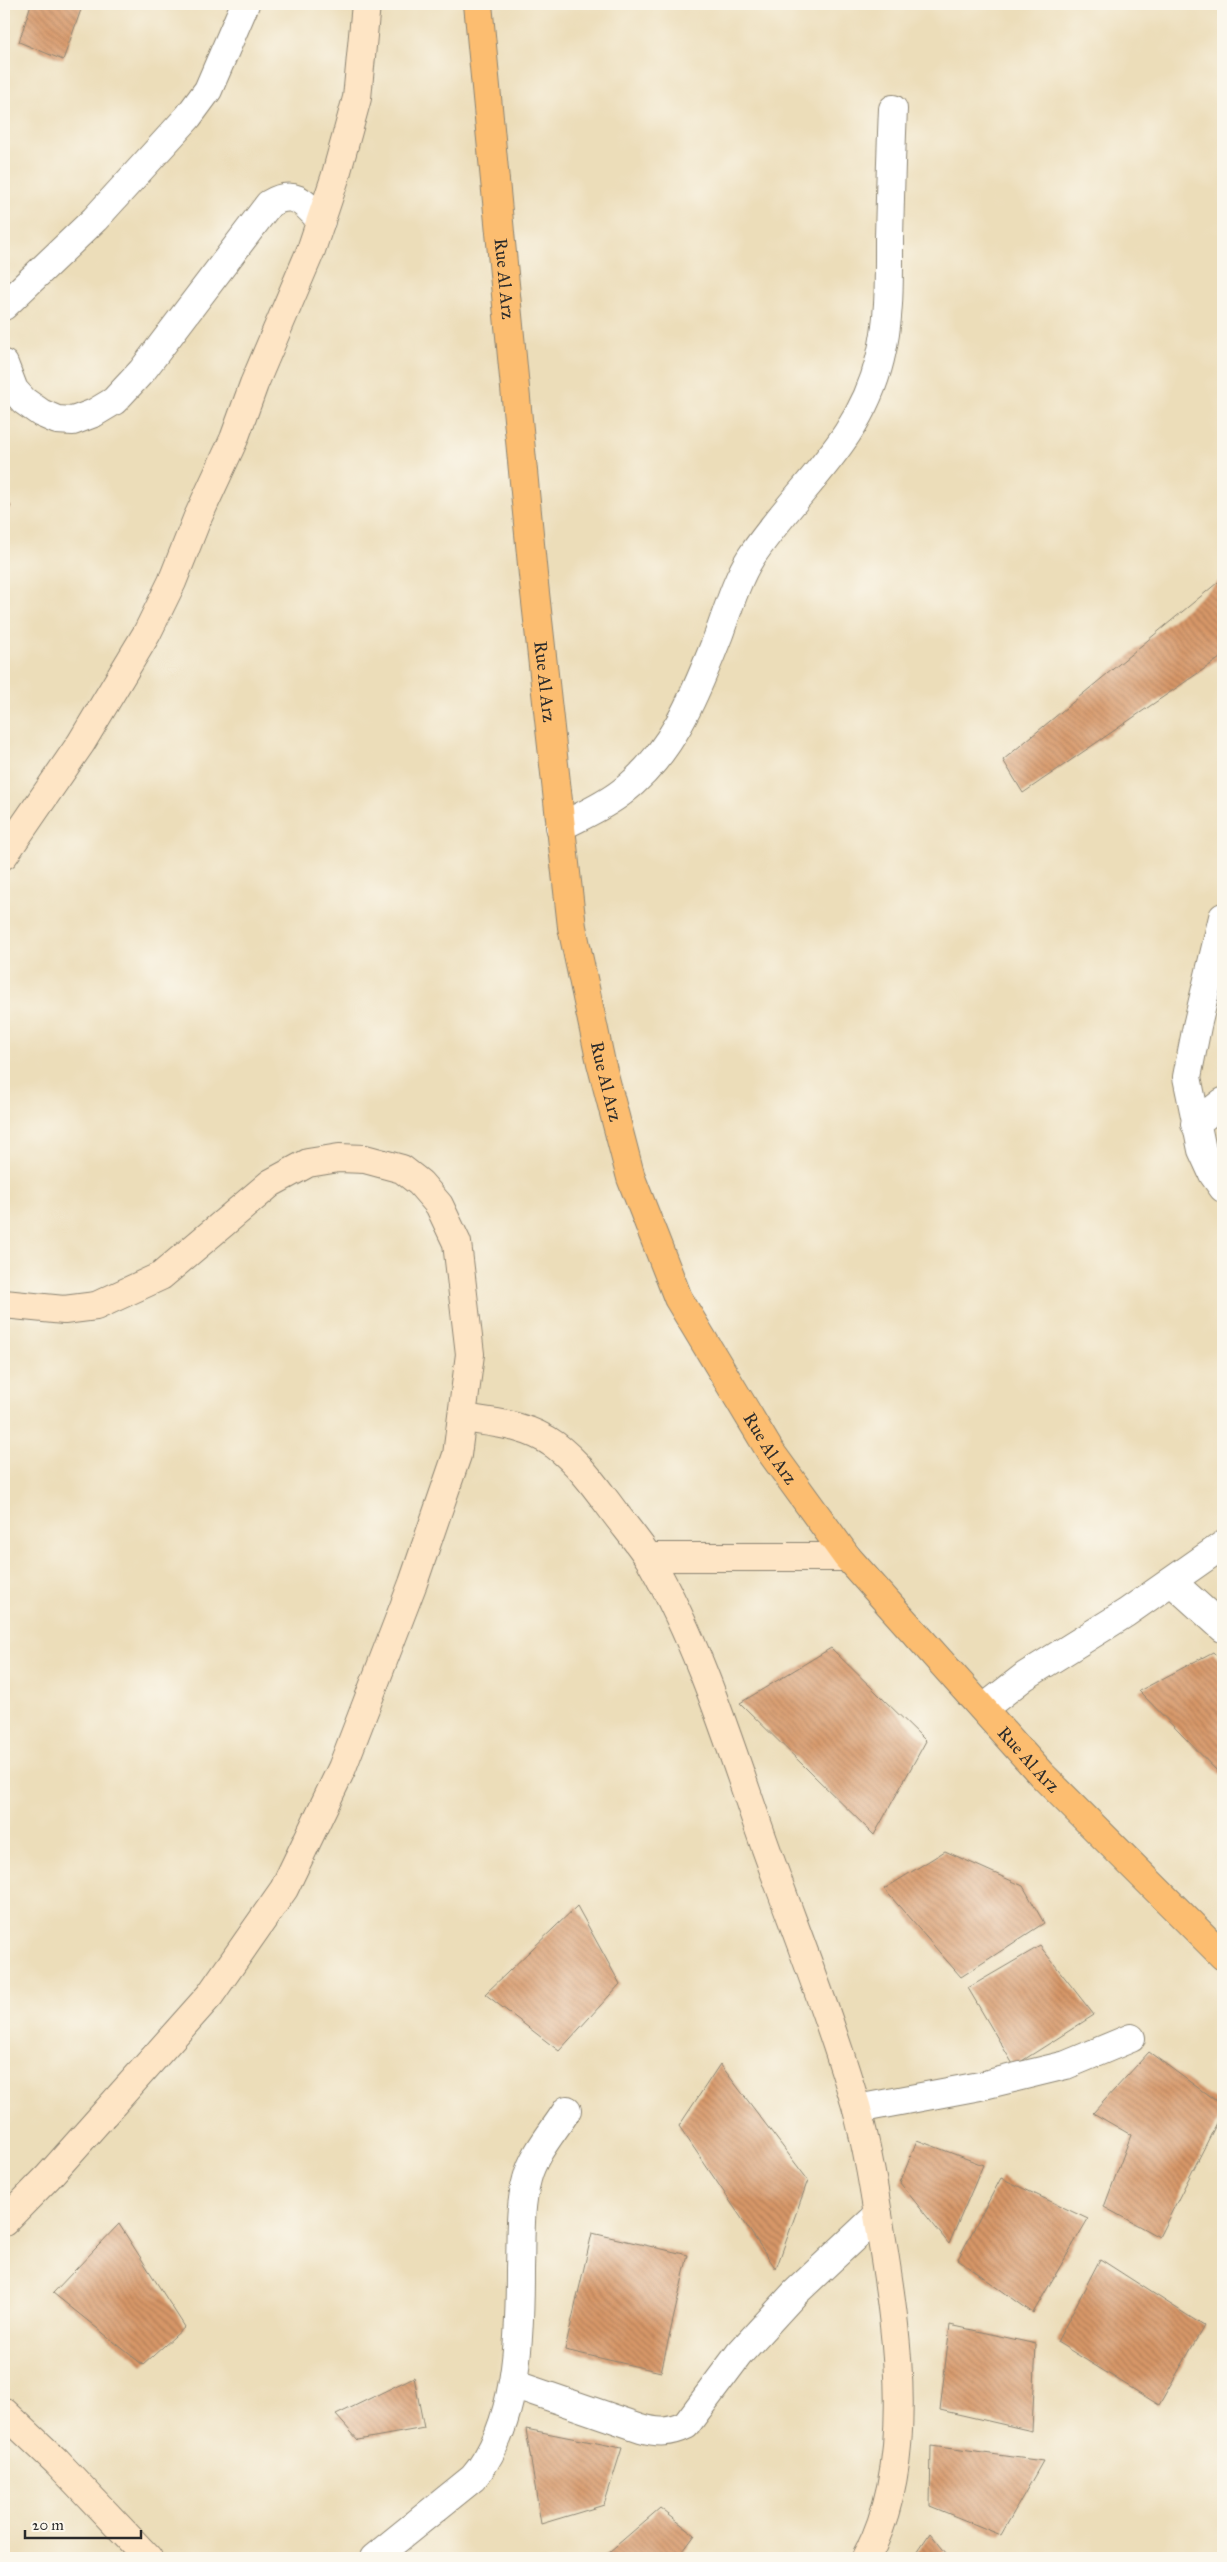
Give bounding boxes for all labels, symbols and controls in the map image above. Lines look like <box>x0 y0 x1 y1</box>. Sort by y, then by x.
street label: Rue Al Arz <box>490 237 519 320</box>
street label: Rue Al Arz <box>529 640 560 723</box>
street label: Rue Al Arz <box>586 1040 627 1124</box>
street label: Rue Al Arz <box>738 1409 802 1489</box>
street label: Rue Al Arz <box>993 1722 1064 1797</box>
scale bar <box>25 2507 141 2539</box>
text: 20 m <box>32 2516 64 2534</box>

